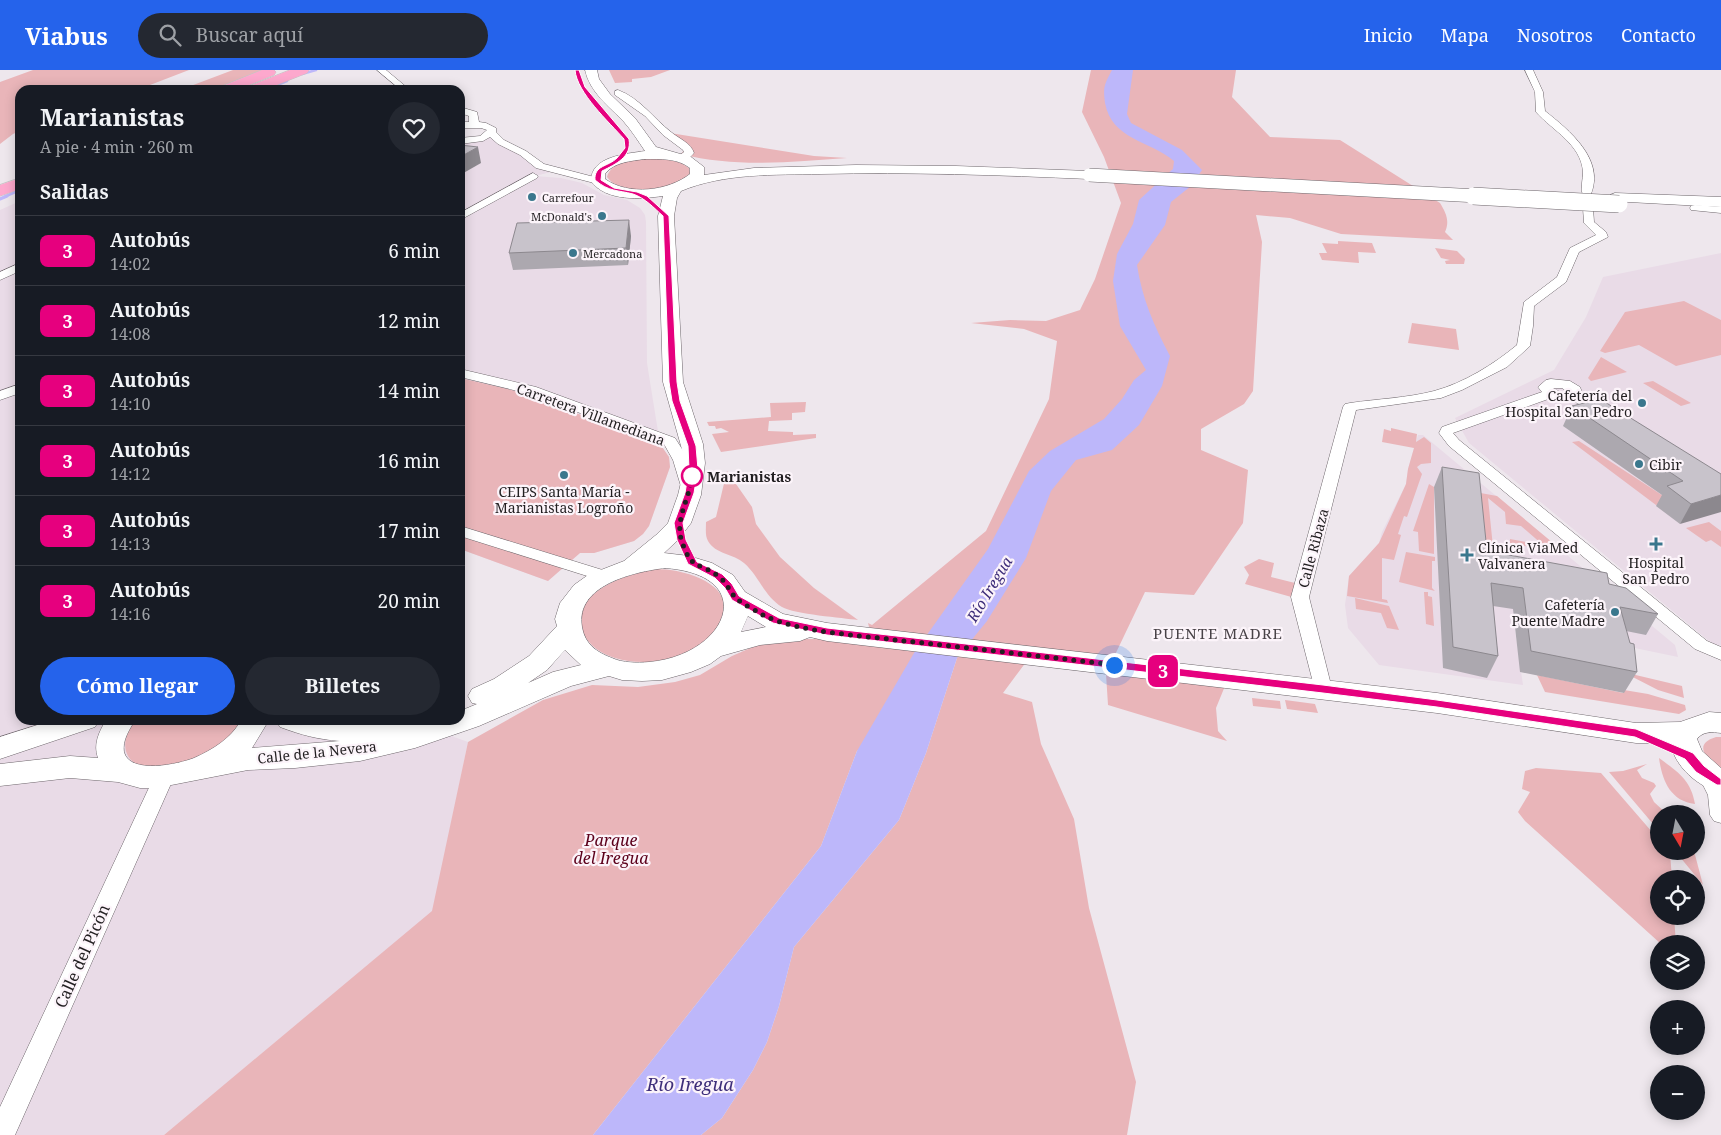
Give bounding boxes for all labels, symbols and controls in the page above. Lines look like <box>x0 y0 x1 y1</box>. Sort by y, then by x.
search box <box>138 13 488 58</box>
text: Viabus <box>25 19 108 52</box>
icon: search <box>156 21 184 49</box>
text: Buscar aquí <box>196 22 303 48</box>
text: Inicio <box>1364 23 1413 47</box>
text: Mapa <box>1441 23 1489 47</box>
text: Nosotros <box>1517 23 1593 47</box>
text: Contacto <box>1621 23 1696 47</box>
text: Marianistas <box>40 100 184 133</box>
button: heart <box>388 102 440 154</box>
text: A pie · 4 min · 260 m <box>40 136 193 158</box>
text: Salidas <box>40 179 109 205</box>
place label: Carrefour <box>542 190 595 205</box>
marker: Carrefour <box>526 191 538 203</box>
place label: McDonald's <box>531 209 592 224</box>
marker: McDonald's <box>596 210 608 222</box>
text: Autobús <box>110 227 190 253</box>
text: 6 min <box>388 238 440 264</box>
text: 3 <box>62 239 73 263</box>
place label: Mercadona <box>583 246 642 261</box>
marker: Mercadona <box>567 247 579 259</box>
text: 14:02 <box>110 253 150 275</box>
text: Autobús <box>110 297 190 323</box>
text: 12 min <box>378 308 440 334</box>
text: 3 <box>62 309 73 333</box>
text: 14:08 <box>110 323 150 345</box>
text: Autobús <box>110 367 190 393</box>
text: 14 min <box>378 378 440 404</box>
street label: Carretera Villamediana <box>514 378 668 450</box>
text: 3 <box>62 379 73 403</box>
place label: Cafetería del Hospital San Pedro <box>1505 386 1633 421</box>
text: 14:10 <box>110 393 150 415</box>
marker: Cafetería del Hospital San Pedro <box>1636 397 1648 409</box>
text: Autobús <box>110 437 190 463</box>
text: 16 min <box>378 448 440 474</box>
text: 3 <box>62 449 73 473</box>
place label: Cibir <box>1649 455 1682 474</box>
marker: Cibir <box>1633 458 1645 470</box>
text: 14:12 <box>110 463 150 485</box>
marker: Marianistas <box>681 465 703 487</box>
place label: Marianistas <box>707 467 791 486</box>
marker: CEIPS Santa María - Marianistas Logroño <box>558 469 570 481</box>
place label: CEIPS Santa María - Marianistas Logroño <box>495 482 633 517</box>
street label: Calle Ribaza <box>1293 506 1333 590</box>
text: Autobús <box>110 507 190 533</box>
text: 17 min <box>378 518 440 544</box>
text: 3 <box>62 519 73 543</box>
text: 14:13 <box>110 533 150 555</box>
marker: Hospital San Pedro <box>1649 537 1663 551</box>
place label: Clínica ViaMed Valvanera <box>1478 538 1579 573</box>
marker: Clínica ViaMed Valvanera <box>1460 548 1474 562</box>
water label: Río Iregua <box>961 552 1016 626</box>
place label: Hospital San Pedro <box>1622 553 1690 588</box>
text: Autobús <box>110 577 190 603</box>
text: 20 min <box>378 588 440 614</box>
text: 3 <box>62 589 73 613</box>
place label: Cafetería Puente Madre <box>1511 595 1605 630</box>
text: 14:16 <box>110 603 150 625</box>
marker: Cafetería Puente Madre <box>1609 606 1621 618</box>
district label: PUENTE MADRE <box>1153 623 1283 643</box>
your location <box>1102 653 1127 678</box>
line badge: 3 <box>1147 655 1179 687</box>
button: Cómo llegar <box>40 657 235 715</box>
button: Billetes <box>245 657 440 715</box>
text: 3 <box>1158 659 1168 683</box>
street label: Calle de la Nevera <box>256 736 378 768</box>
north arrow <box>1650 805 1705 860</box>
map controls <box>1650 805 1705 1120</box>
park label: Parque del Iregua <box>574 829 649 869</box>
button: locate <box>1650 870 1705 925</box>
street label: Calle del Picón <box>49 901 115 1011</box>
button: layers <box>1650 935 1705 990</box>
button: + <box>1650 1000 1705 1055</box>
button: − <box>1650 1065 1705 1120</box>
water label: Río Iregua <box>645 1072 734 1096</box>

